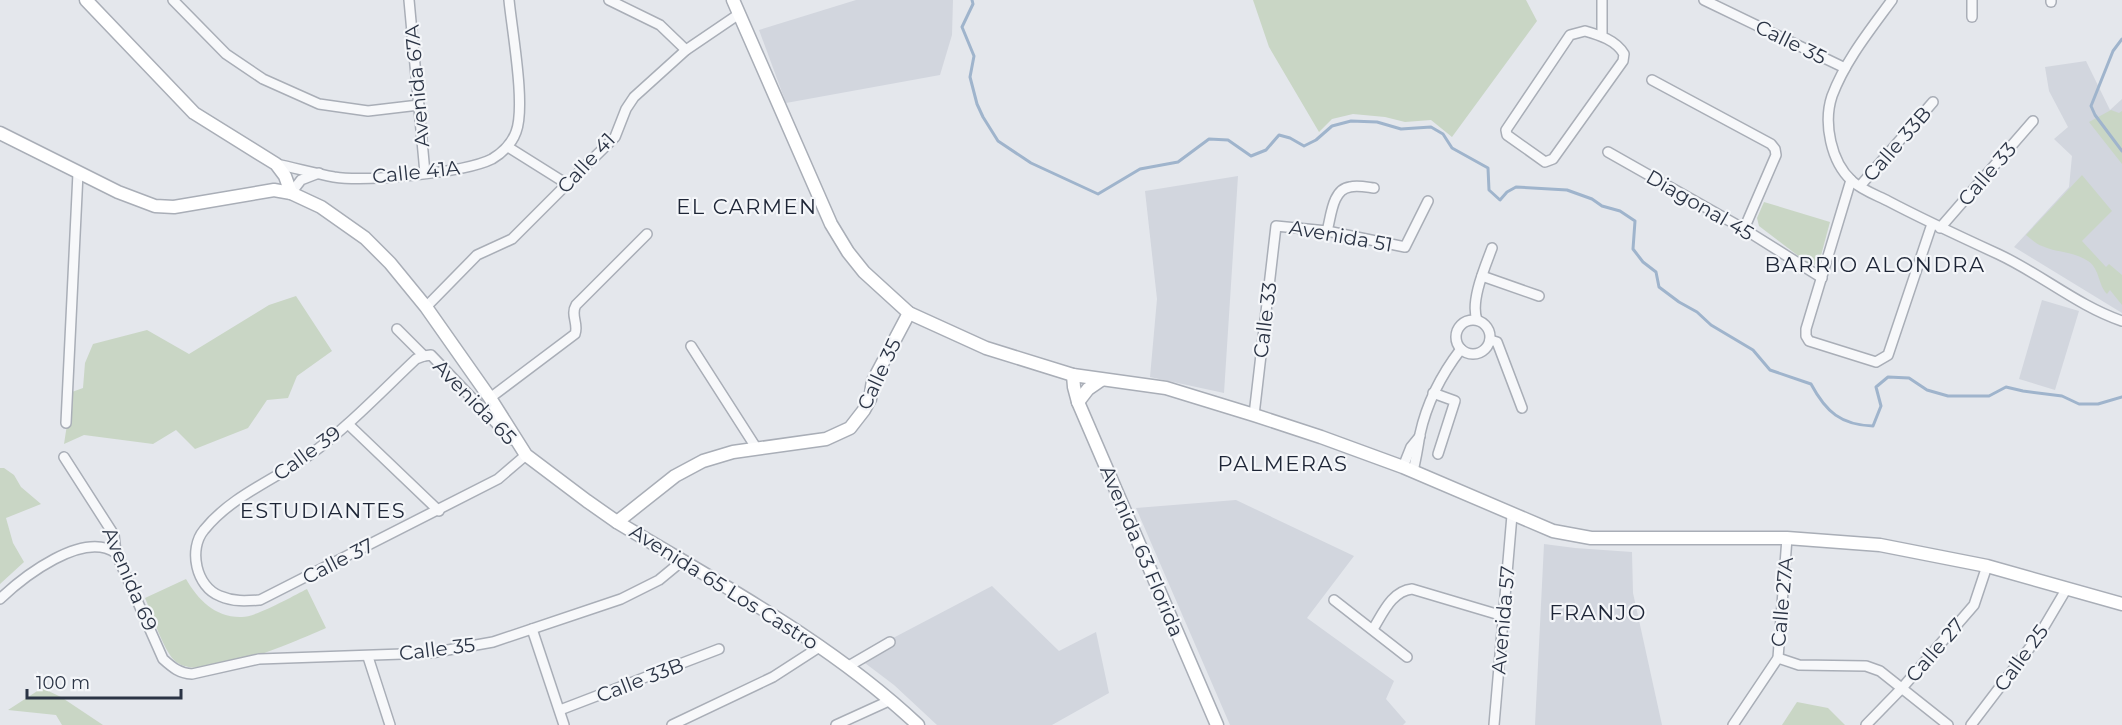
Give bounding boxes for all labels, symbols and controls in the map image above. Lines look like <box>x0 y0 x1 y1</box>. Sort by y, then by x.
street label: Calle 35 <box>1751 14 1831 70</box>
street label: Avenida 67A <box>400 23 434 148</box>
street label: Calle 33B <box>1858 102 1936 186</box>
street label: Calle 41 <box>552 128 620 198</box>
street label: Calle 33 <box>1953 137 2021 211</box>
street label: Calle 41A <box>371 155 462 189</box>
street label: Diagonal 45 <box>1642 165 1758 245</box>
district label: EL CARMEN <box>676 194 818 219</box>
street label: Avenida 51 <box>1287 215 1395 257</box>
district label: BARRIO ALONDRA <box>1764 252 1986 277</box>
street label: Calle 33 <box>1248 281 1282 359</box>
street label: Calle 35 <box>852 334 906 414</box>
street label: Avenida 65 <box>428 354 522 450</box>
street label: Calle 39 <box>269 421 345 485</box>
district label: PALMERAS <box>1218 451 1348 476</box>
street label: Avenida 63 Florida <box>1095 462 1189 640</box>
district label: ESTUDIANTES <box>240 498 406 523</box>
street label: Avenida 65 Los Castro <box>625 519 823 655</box>
street label: Avenida 69 <box>97 524 163 634</box>
street label: Calle 37 <box>298 533 378 589</box>
street label: Calle 27A <box>1766 555 1798 648</box>
street label: Avenida 57 <box>1486 565 1520 675</box>
district label: FRANJO <box>1549 600 1647 625</box>
street label: Calle 27 <box>1901 613 1969 687</box>
street label: Calle 25 <box>1989 620 2053 696</box>
street label: Calle 35 <box>398 632 476 666</box>
street label: Calle 33B <box>593 652 687 708</box>
scale bar <box>27 662 182 700</box>
text: 100 m <box>36 672 90 694</box>

